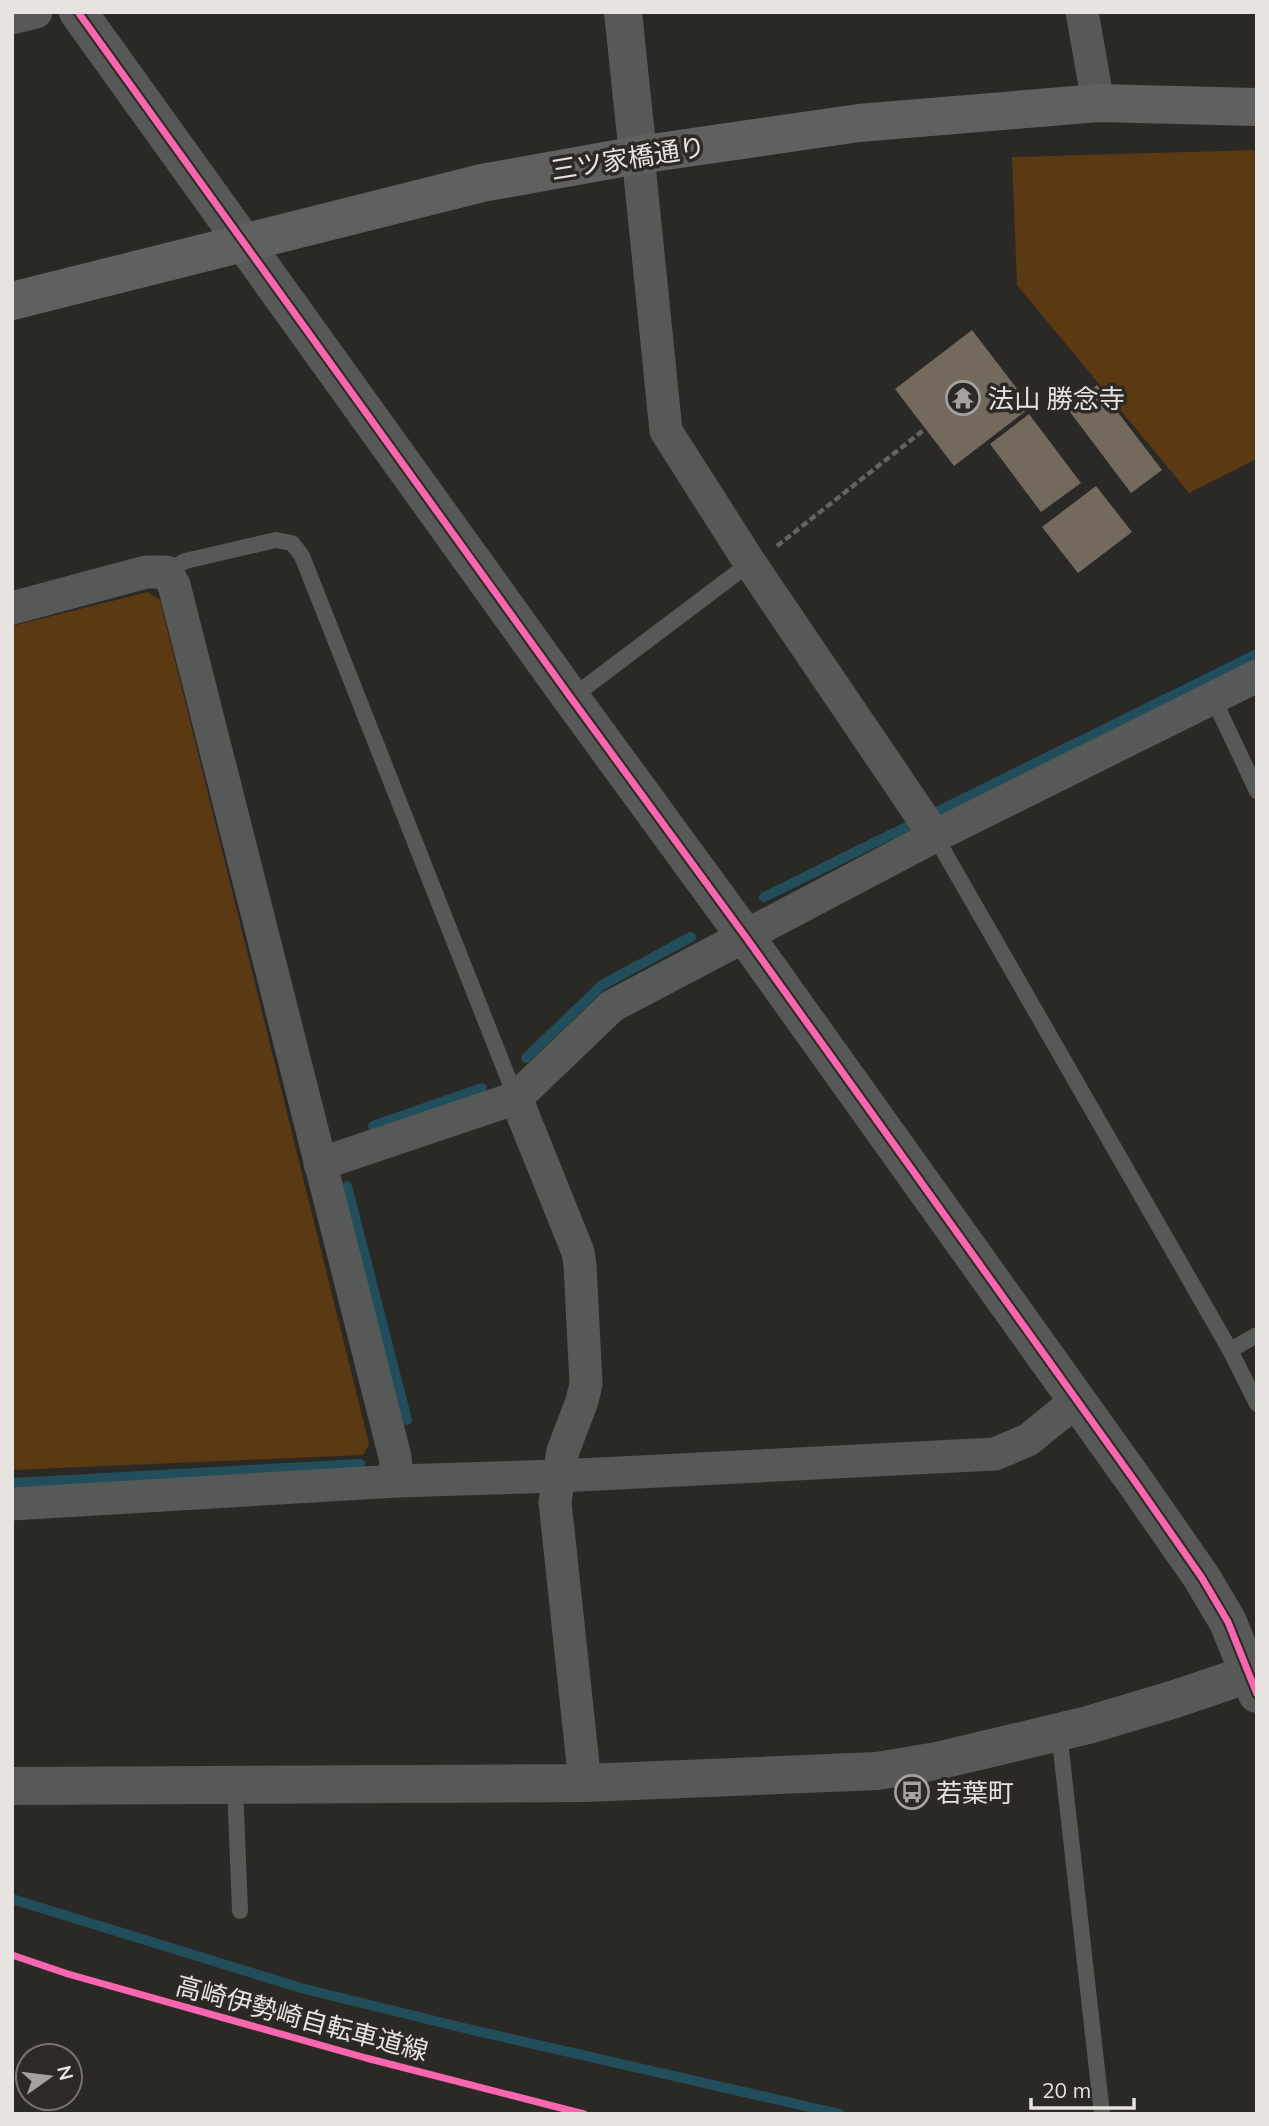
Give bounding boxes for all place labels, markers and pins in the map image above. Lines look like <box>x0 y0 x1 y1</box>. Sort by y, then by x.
temple icon: 法山 勝念寺 <box>944 379 982 417</box>
place label: 法山 勝念寺 <box>988 382 1125 415</box>
bus stop icon: 若葉町 <box>893 1773 931 1811</box>
place label: 若葉町 <box>936 1776 1014 1809</box>

